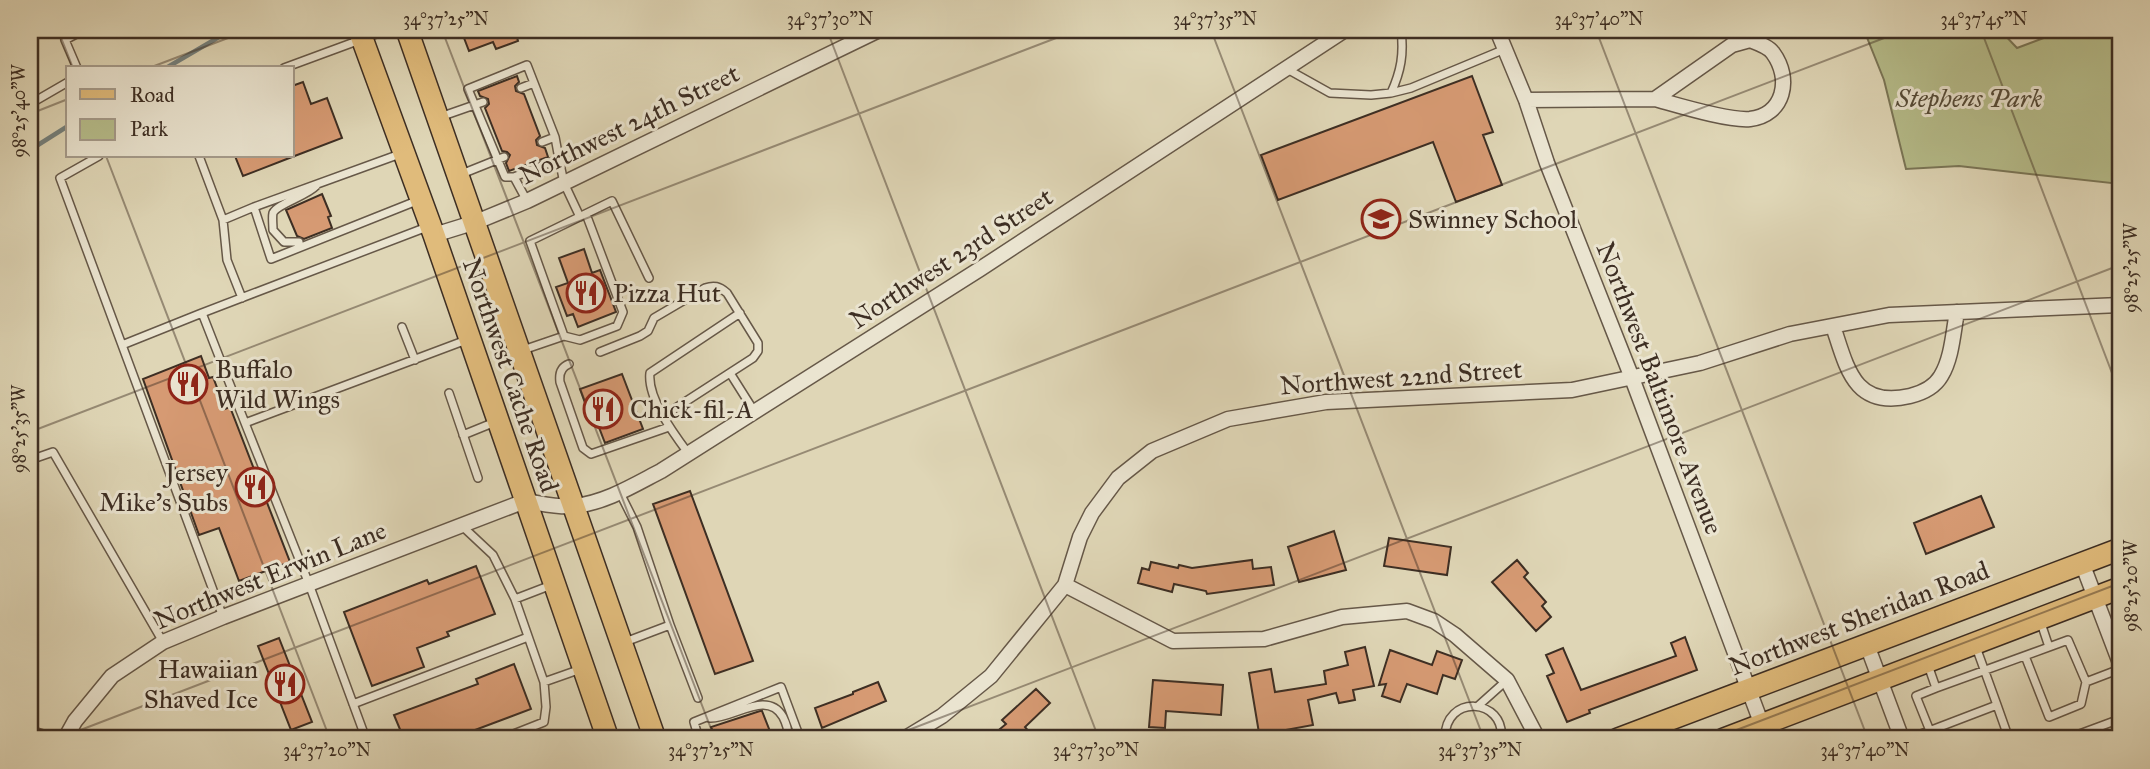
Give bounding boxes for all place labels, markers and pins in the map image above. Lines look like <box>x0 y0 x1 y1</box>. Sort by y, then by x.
school or university icon: Swinney School <box>1360 198 1402 240</box>
place label: Swinney School <box>1408 203 1577 235</box>
restaurant icon: Pizza Hut <box>565 272 607 314</box>
place label: Pizza Hut <box>613 277 721 309</box>
place label: Buffalo Wild Wings <box>215 353 340 415</box>
restaurant icon: Buffalo Wild Wings <box>167 363 209 405</box>
restaurant icon: Chick-fil-A <box>582 388 624 430</box>
place label: Chick-fil-A <box>630 393 754 425</box>
place label: Jersey Mike's Subs <box>99 456 229 518</box>
restaurant icon: Jersey Mike's Subs <box>234 466 276 508</box>
place label: Hawaiian Shaved Ice <box>144 653 258 715</box>
restaurant icon: Hawaiian Shaved Ice <box>264 663 306 705</box>

